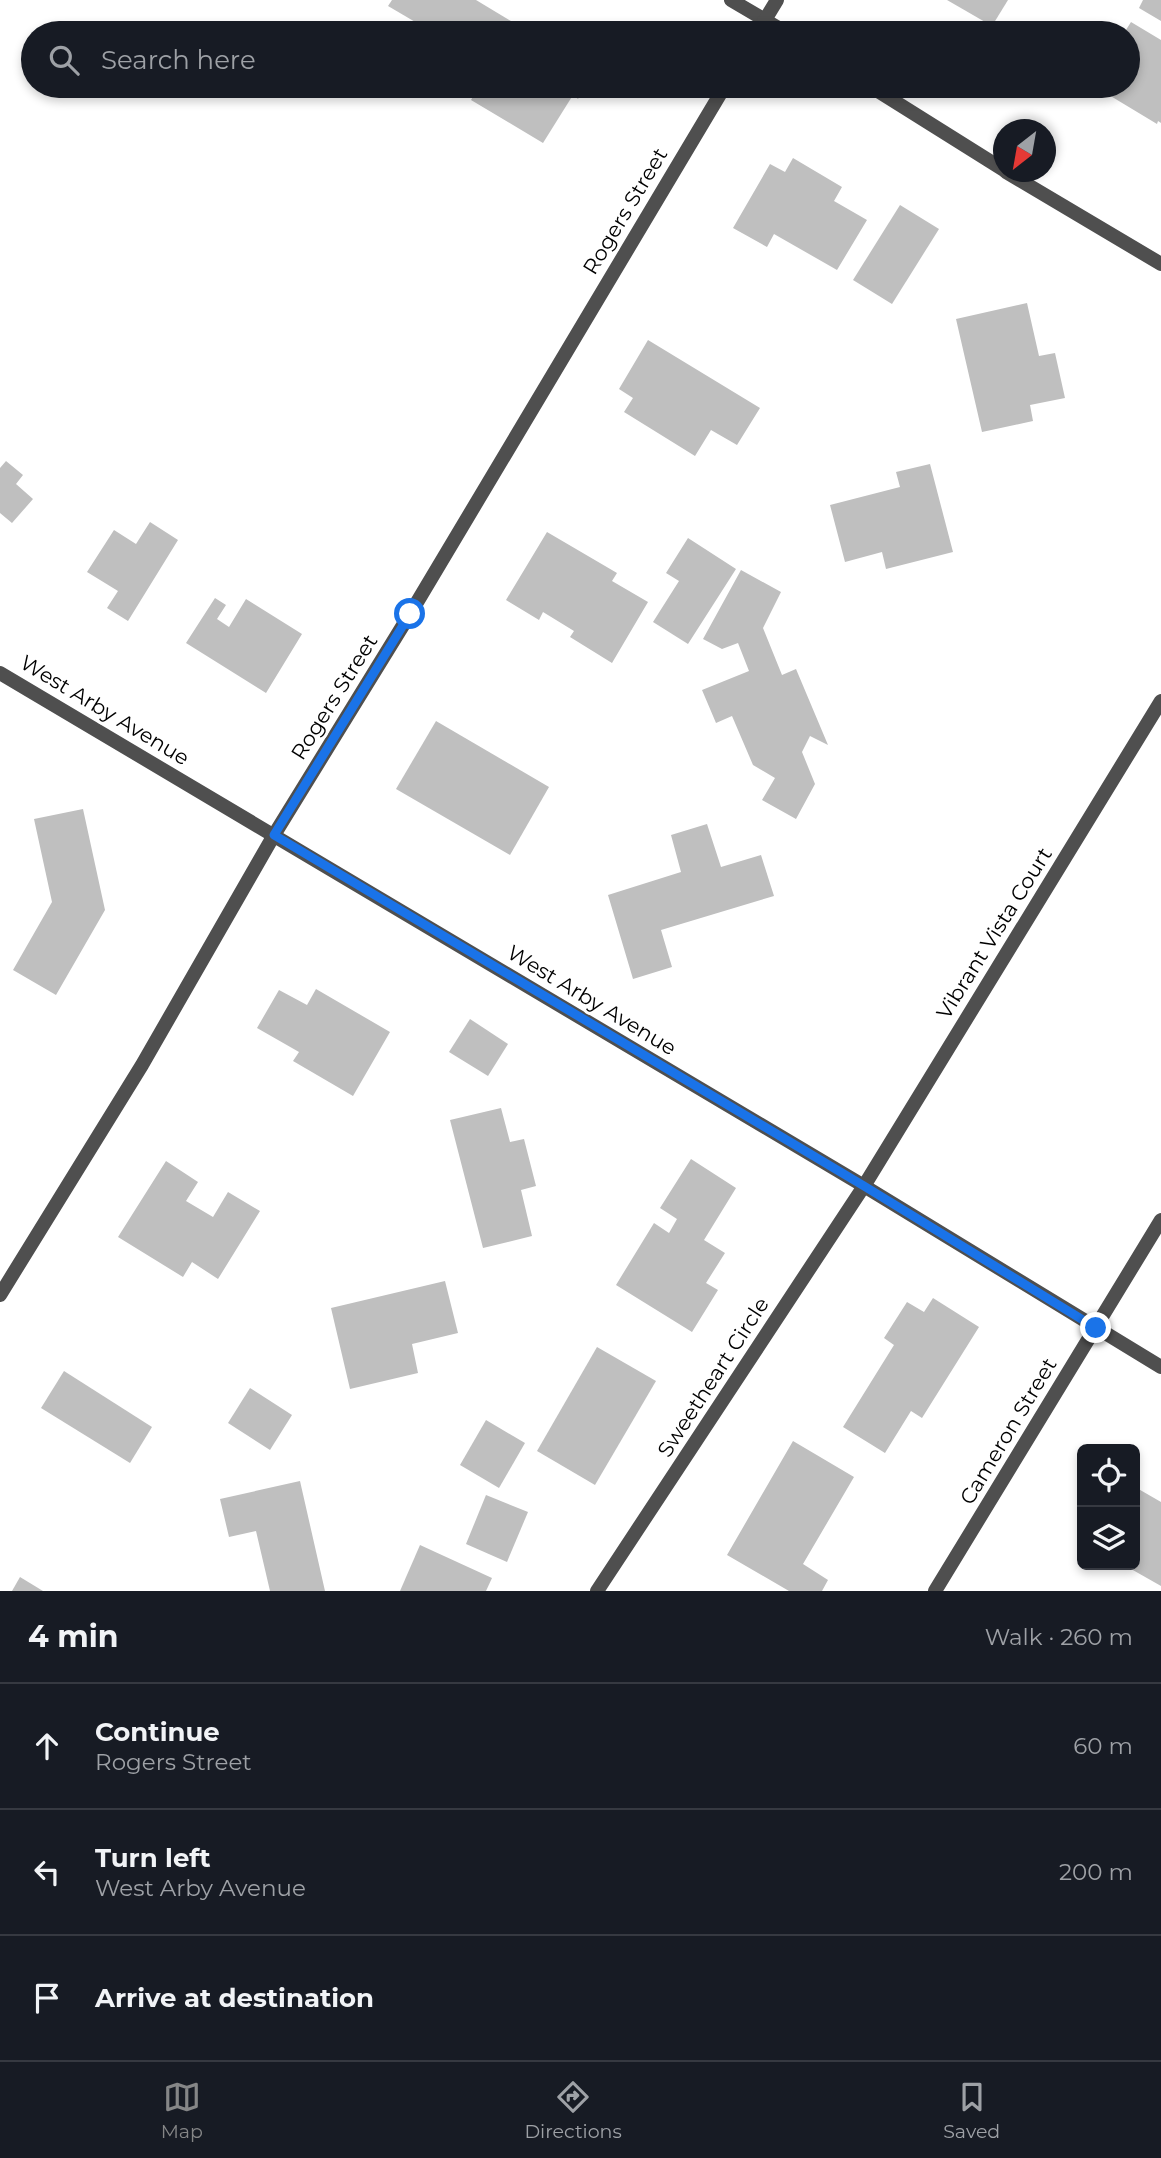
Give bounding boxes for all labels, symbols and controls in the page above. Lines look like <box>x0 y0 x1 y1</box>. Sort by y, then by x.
search box <box>21 21 1140 98</box>
icon: search <box>45 41 83 79</box>
text: Search here <box>101 44 256 76</box>
north arrow <box>993 119 1056 182</box>
street label: Rogers Street <box>577 143 673 279</box>
route start <box>394 598 425 629</box>
street label: Rogers Street <box>285 630 383 764</box>
street label: West Arby Avenue <box>16 650 194 770</box>
street label: Vibrant Vista Court <box>931 843 1057 1023</box>
street label: West Arby Avenue <box>503 940 681 1060</box>
street label: Sweetheart Circle <box>652 1293 774 1461</box>
route end <box>1080 1312 1111 1343</box>
street label: Cameron Street <box>954 1353 1062 1509</box>
map controls <box>1077 1444 1140 1570</box>
button: locate <box>1077 1444 1140 1507</box>
button: layers <box>1077 1507 1140 1570</box>
text: 4 min <box>28 1618 118 1655</box>
text: Walk · 260 m <box>985 1623 1133 1651</box>
text: Continue <box>95 1716 220 1748</box>
icon: ahead <box>28 1727 66 1765</box>
text: 60 m <box>1073 1732 1133 1760</box>
text: Rogers Street <box>95 1748 252 1776</box>
text: Turn left <box>95 1842 211 1874</box>
icon: left <box>28 1853 66 1891</box>
text: 200 m <box>1059 1858 1133 1886</box>
text: West Arby Avenue <box>95 1874 306 1902</box>
icon: arrive <box>28 1979 66 2017</box>
text: Arrive at destination <box>95 1982 374 2014</box>
tab: Map <box>161 2078 203 2143</box>
tab: Directions <box>524 2078 622 2143</box>
tab: Saved <box>943 2078 1000 2143</box>

